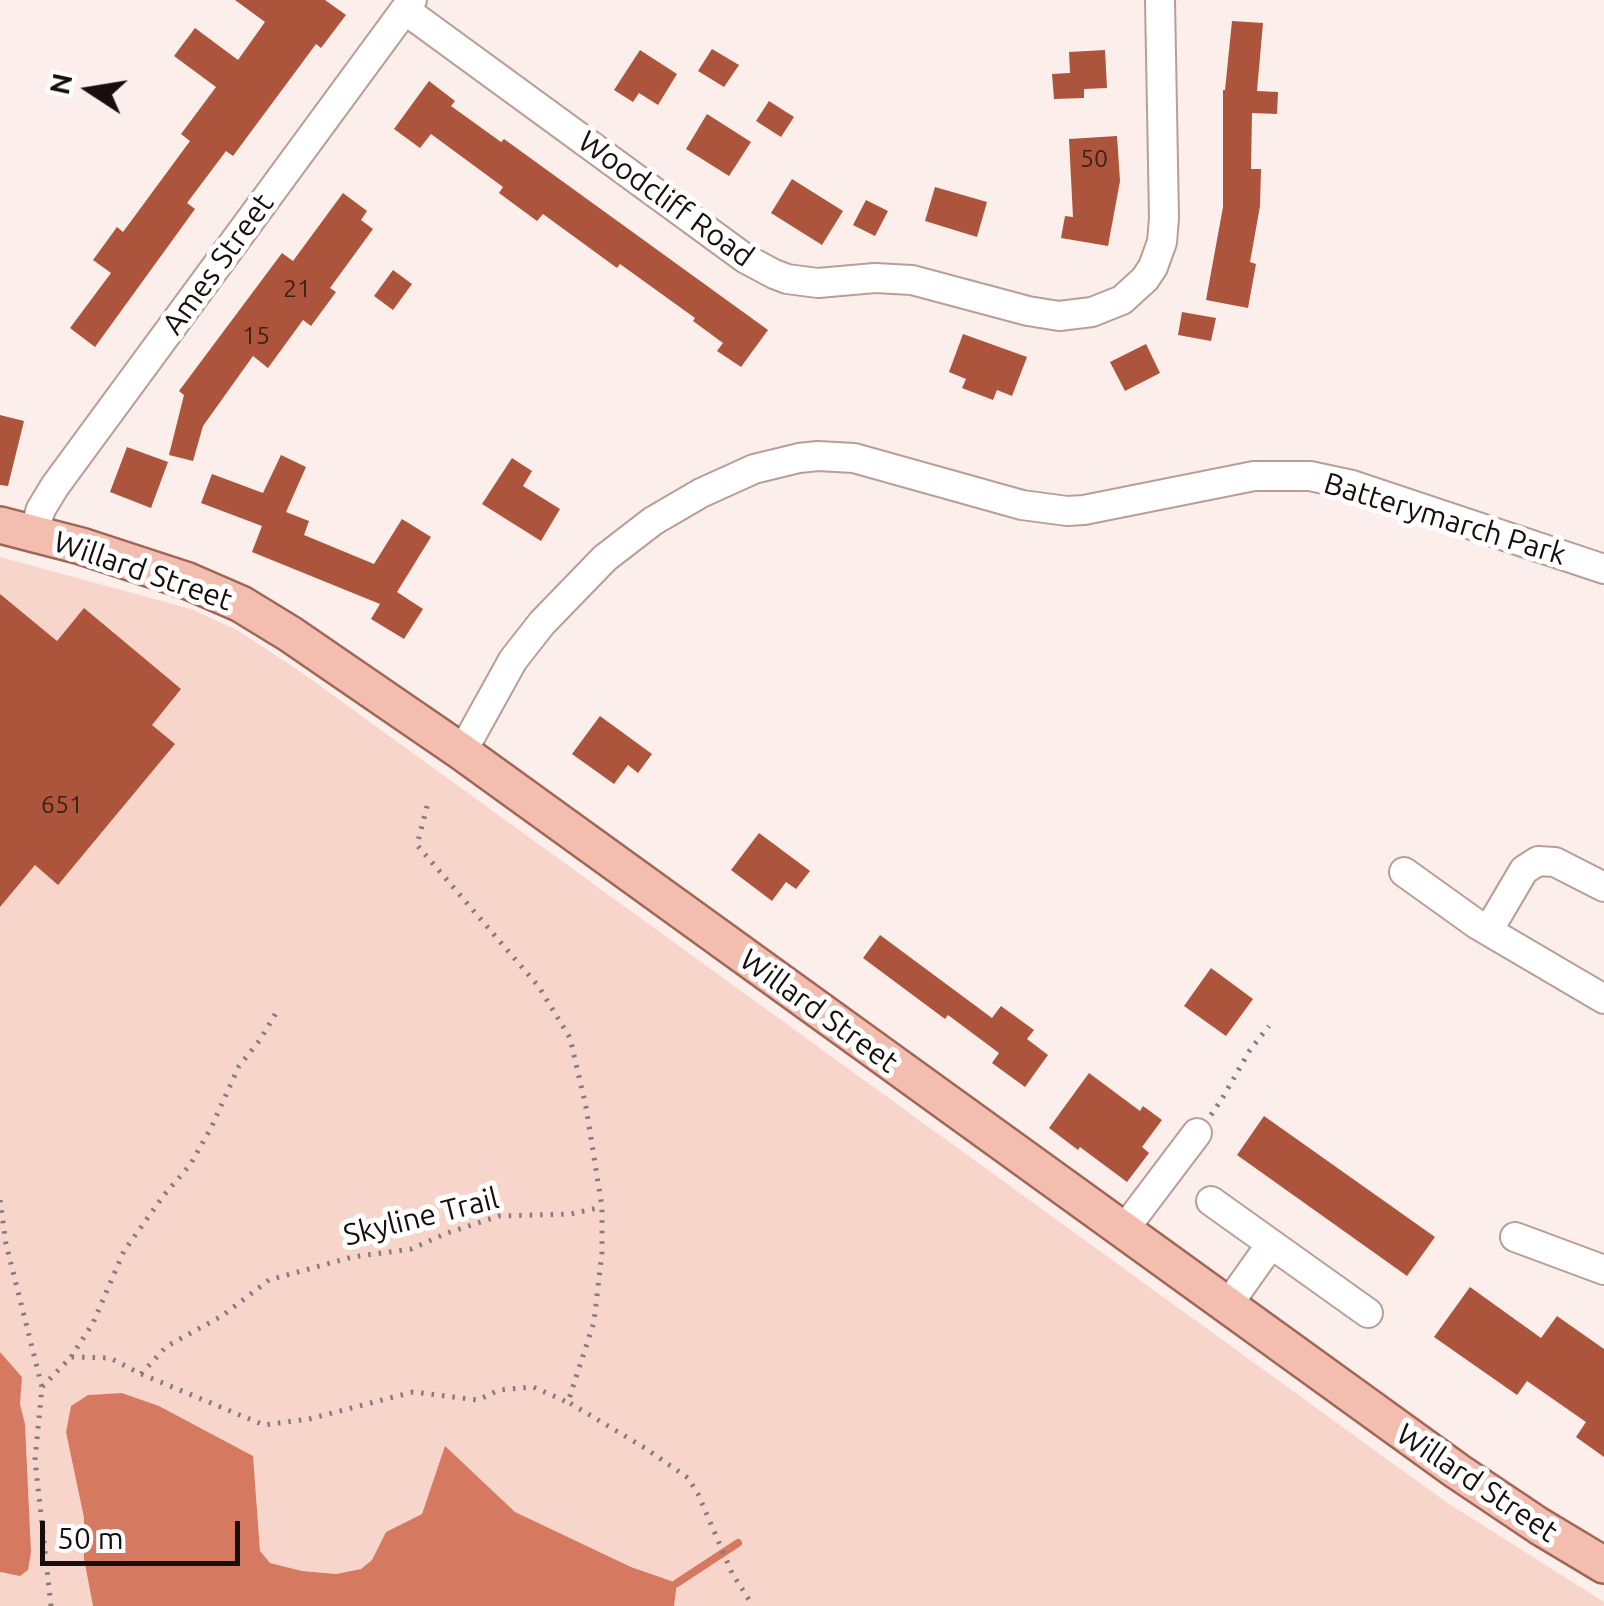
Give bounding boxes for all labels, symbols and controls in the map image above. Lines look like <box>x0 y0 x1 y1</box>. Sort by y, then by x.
north arrow <box>40 40 140 140</box>
text: N <box>43 70 77 97</box>
street label: Woodcliff Road <box>571 123 761 275</box>
house number: 50 <box>1080 144 1108 174</box>
street label: Ames Street <box>155 186 281 342</box>
house number: 21 <box>283 274 311 304</box>
house number: 15 <box>242 321 270 351</box>
street label: Batterymarch Park <box>1320 465 1570 573</box>
street label: Willard Street <box>49 524 237 618</box>
house number: 651 <box>41 790 83 820</box>
street label: Willard Street <box>733 942 905 1080</box>
street label: Skyline Trail <box>340 1180 502 1254</box>
street label: Willard Street <box>1390 1416 1564 1550</box>
scale bar <box>45 1501 245 1563</box>
text: 50 m <box>57 1521 124 1555</box>

